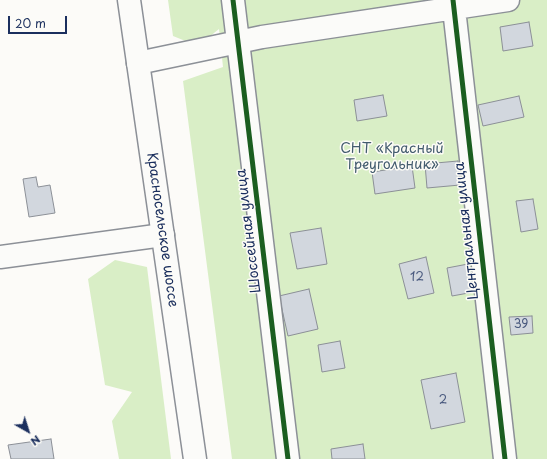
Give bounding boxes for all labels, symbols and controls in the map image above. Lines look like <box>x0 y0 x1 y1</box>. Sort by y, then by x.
scale bar <box>10 8 69 34</box>
text: 20 m <box>15 14 46 32</box>
park label: СНТ «Красный Треугольник» <box>340 141 444 174</box>
street label: Красносельское шоссе <box>143 152 181 308</box>
street label: Центральная улица <box>451 161 483 301</box>
street label: Шоссейная улица <box>233 168 265 294</box>
house number: 12 <box>410 271 424 285</box>
house number: 39 <box>514 318 528 332</box>
house number: 2 <box>439 394 447 408</box>
north arrow <box>8 411 48 451</box>
text: N <box>27 431 45 450</box>

